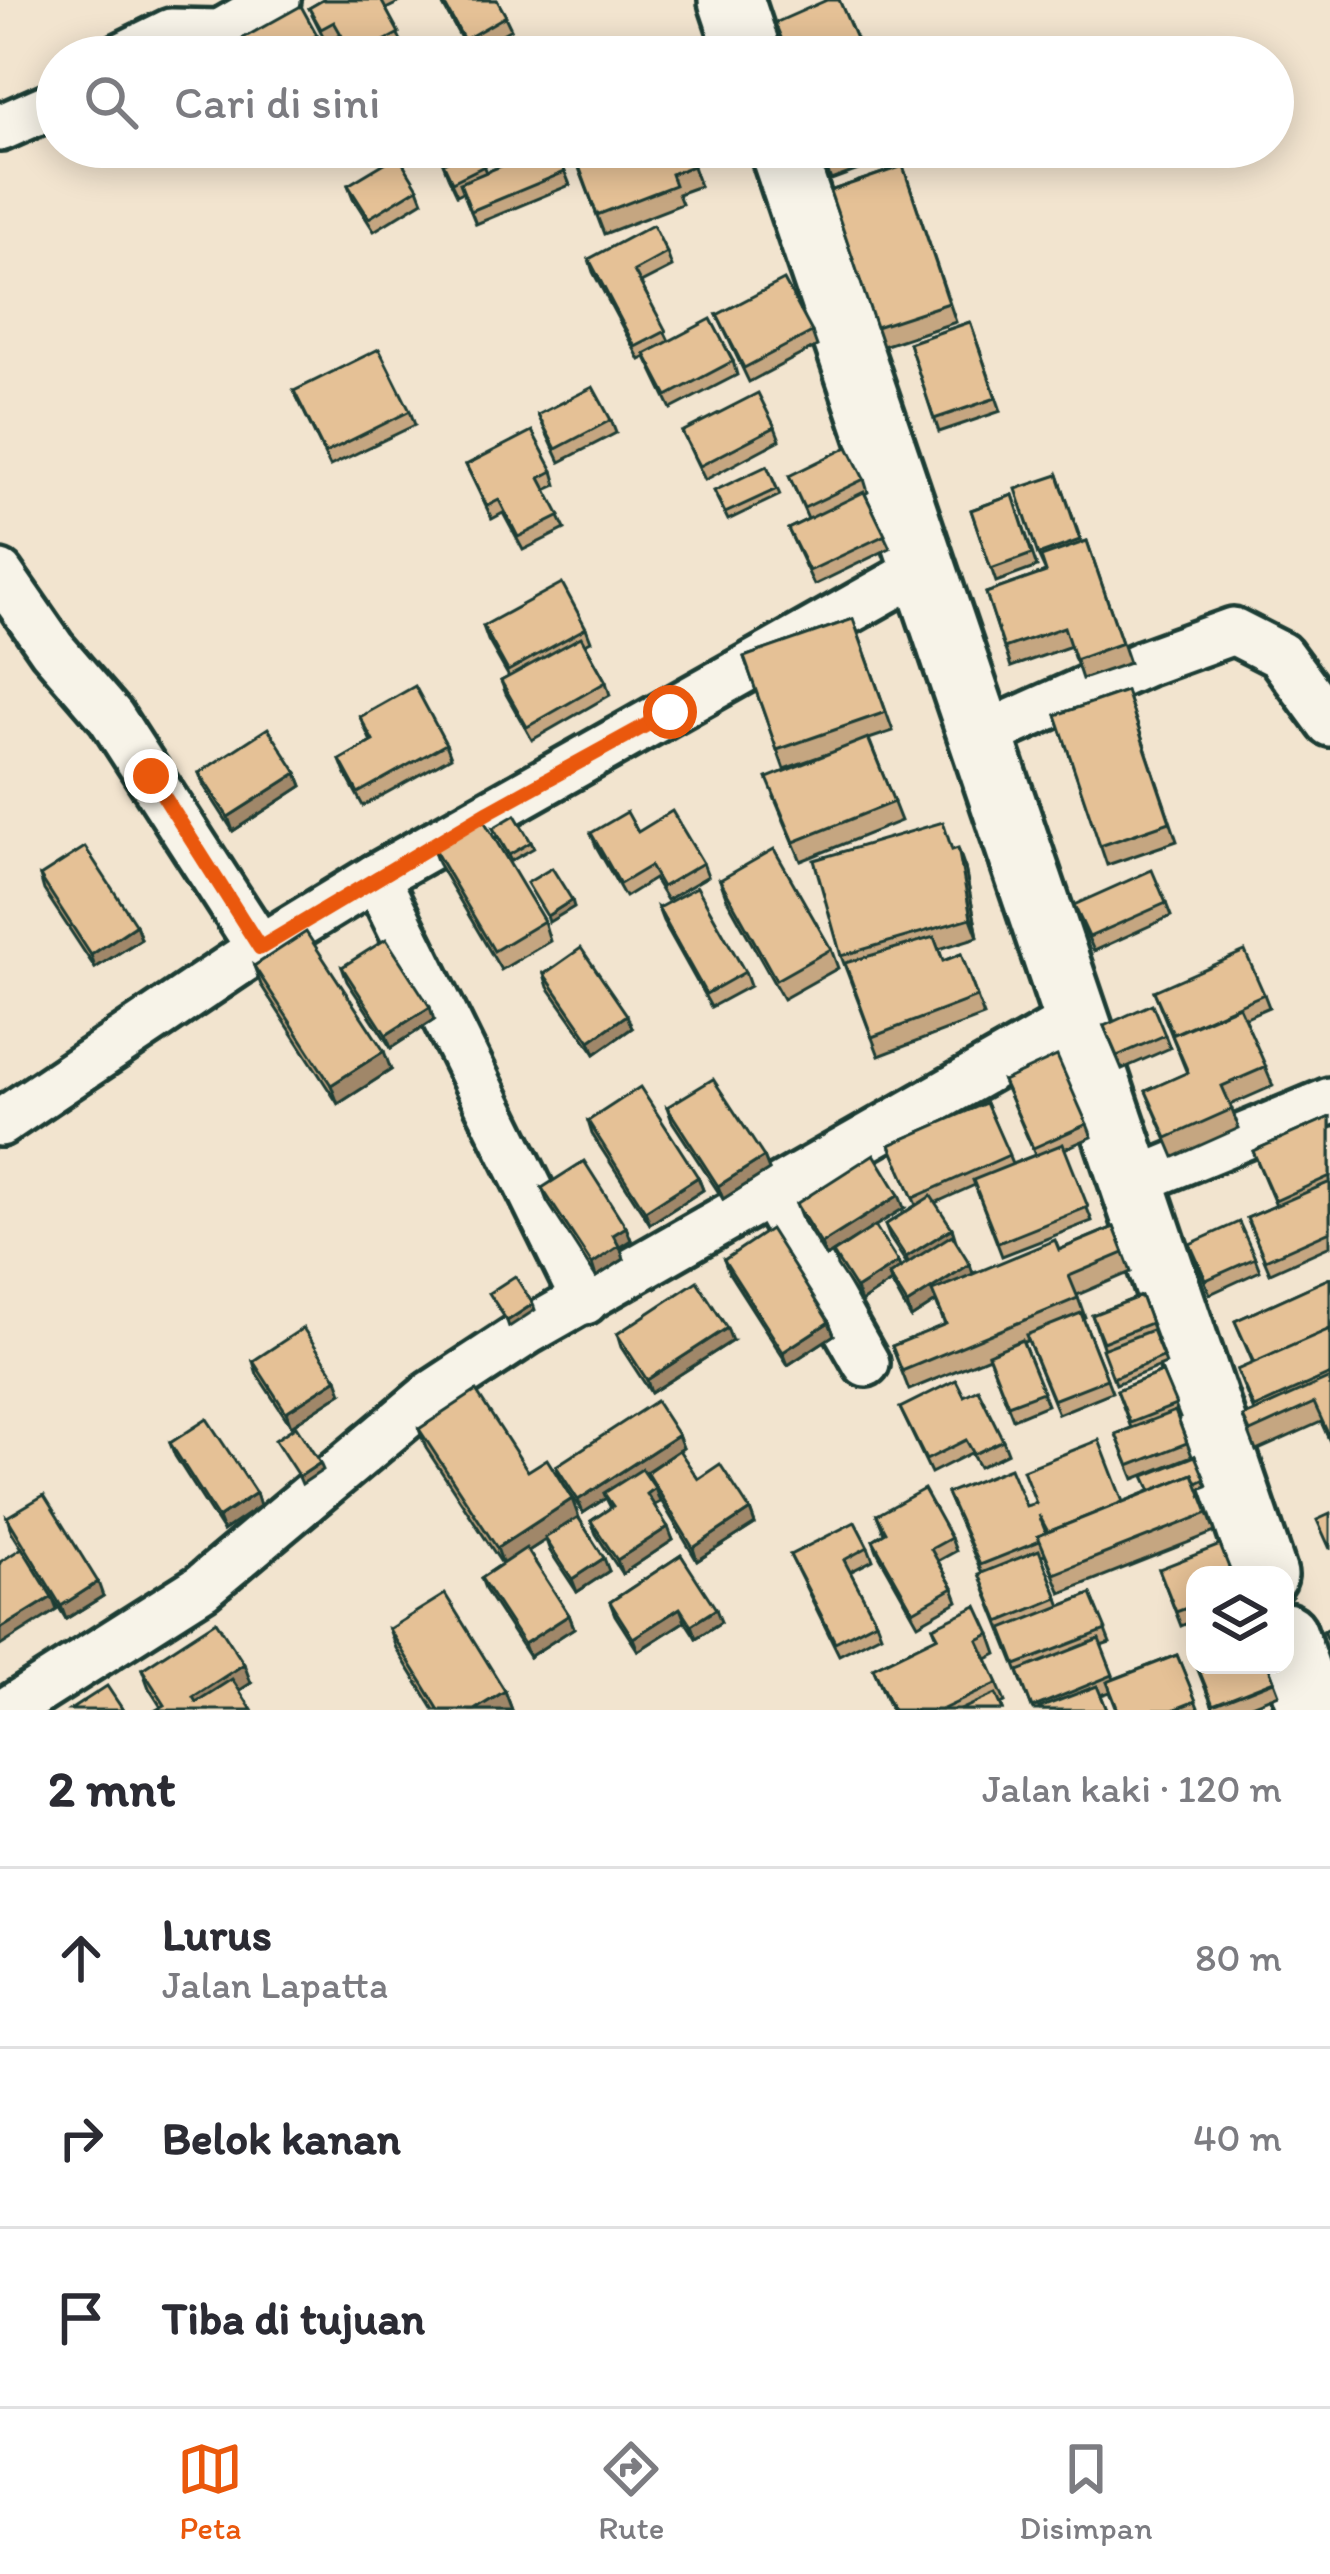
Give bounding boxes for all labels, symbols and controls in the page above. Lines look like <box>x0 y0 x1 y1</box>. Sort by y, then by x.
search box <box>36 36 1294 168</box>
icon: search <box>78 69 144 135</box>
text: Cari di sini <box>174 75 380 129</box>
route start <box>643 685 697 739</box>
route end <box>124 749 178 803</box>
map controls <box>1186 1566 1294 1674</box>
button: layers <box>1186 1566 1294 1674</box>
text: 2 mnt <box>48 1758 176 1819</box>
text: Jalan kaki · 120 m <box>982 1765 1282 1812</box>
text: Lurus <box>162 1907 272 1961</box>
icon: ahead <box>48 1925 114 1991</box>
text: 80 m <box>1195 1934 1282 1981</box>
text: Jalan Lapatta <box>162 1961 388 2008</box>
icon: right <box>48 2105 114 2171</box>
text: Belok kanan <box>162 2111 401 2165</box>
text: 40 m <box>1193 2114 1282 2161</box>
icon: arrive <box>48 2285 114 2351</box>
text: Tiba di tujuan <box>162 2291 425 2345</box>
tab: Peta <box>177 2436 243 2547</box>
tab: Rute <box>598 2436 665 2547</box>
tab: Disimpan <box>1019 2436 1153 2547</box>

